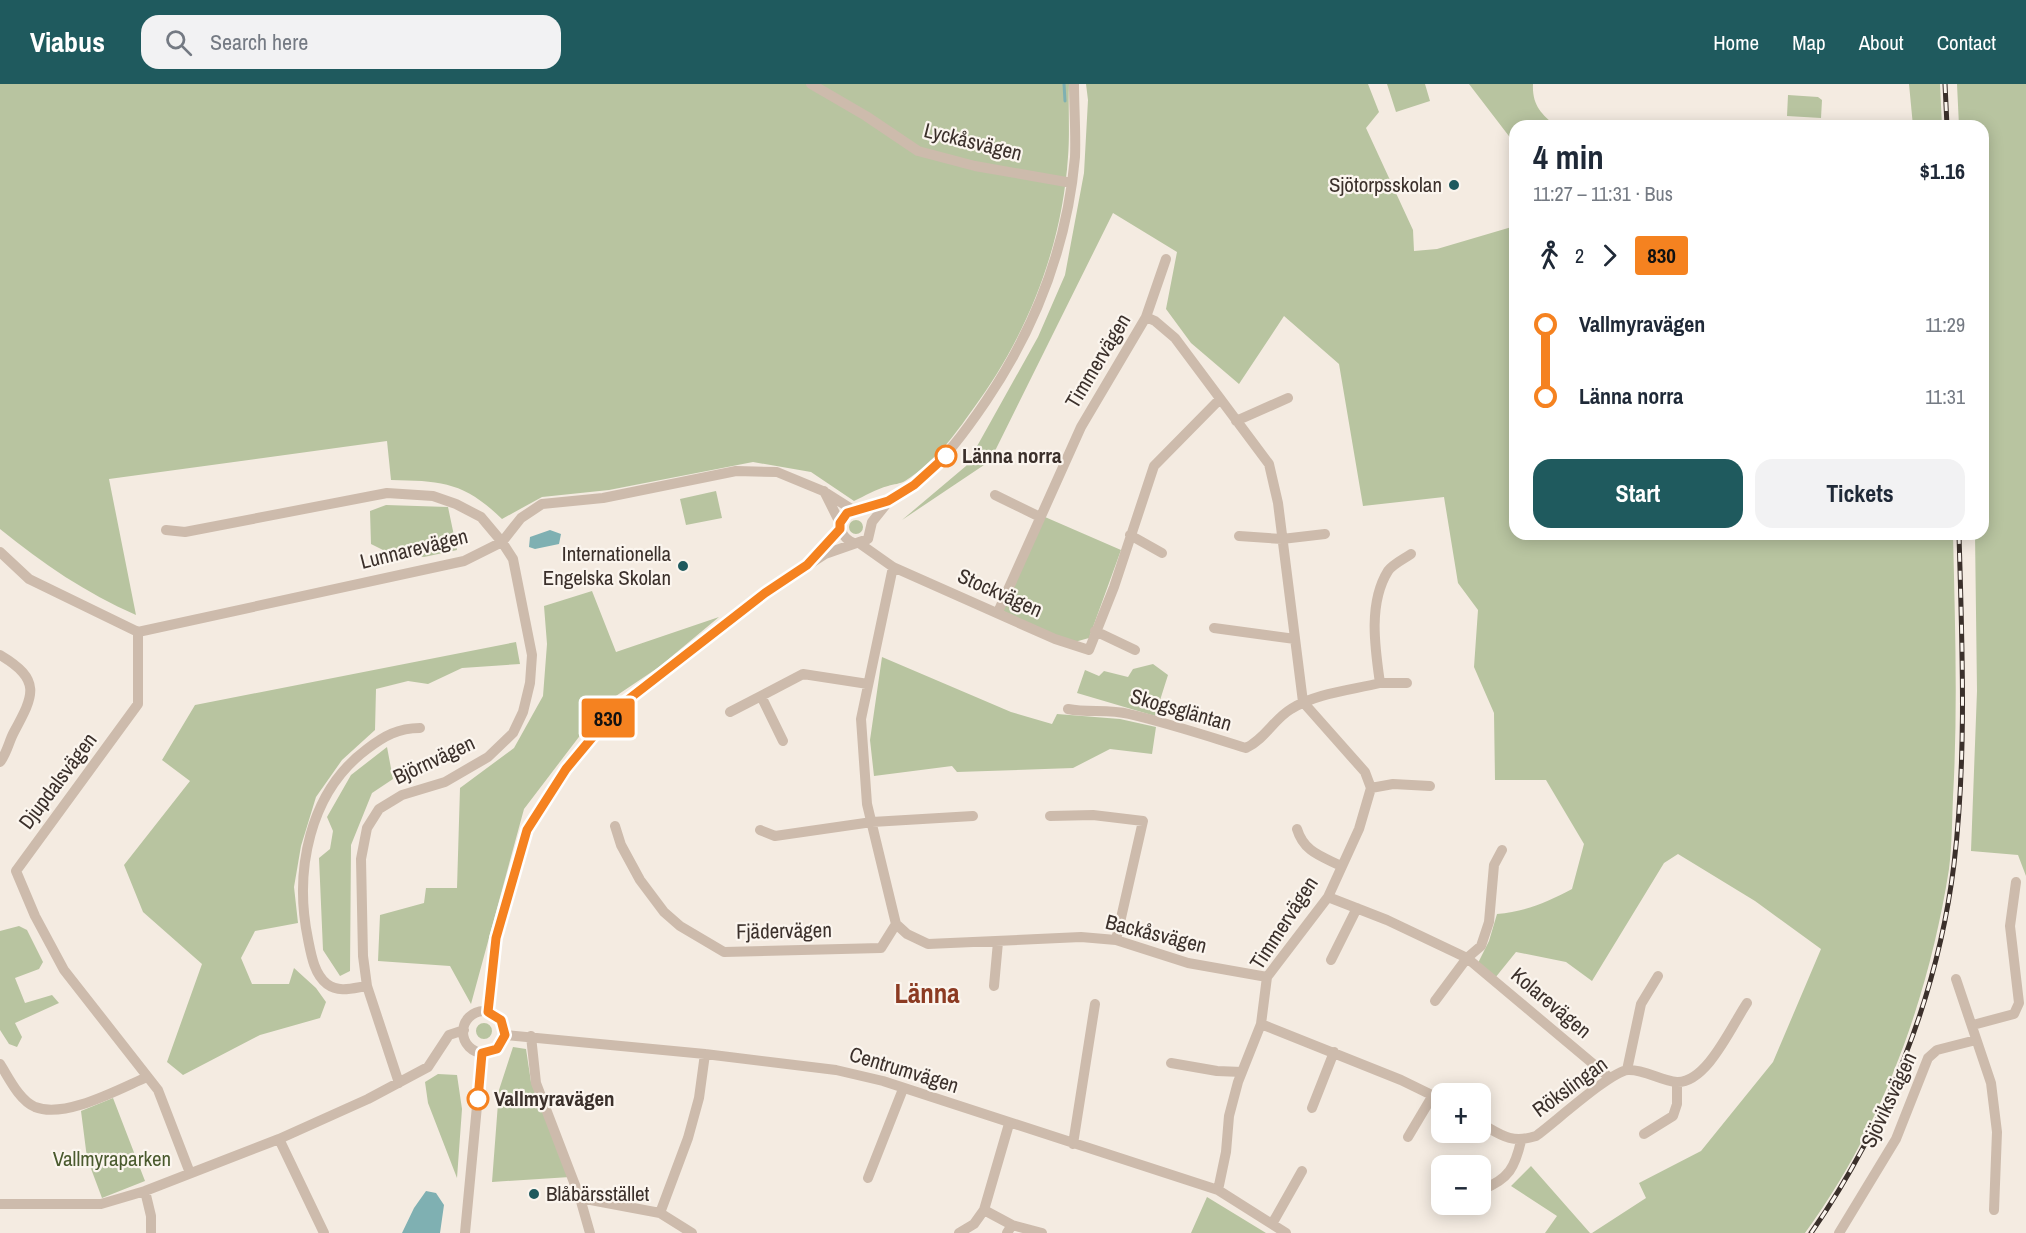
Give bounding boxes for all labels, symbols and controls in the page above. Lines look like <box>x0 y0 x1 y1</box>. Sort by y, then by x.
search box <box>141 15 561 69</box>
text: Viabus <box>30 23 105 61</box>
icon: search <box>162 26 195 59</box>
text: Search here <box>210 27 308 57</box>
text: Home <box>1713 28 1759 57</box>
text: Map <box>1792 28 1826 57</box>
text: About <box>1859 28 1904 57</box>
text: Contact <box>1937 28 1996 57</box>
street label: Lyckåsvägen <box>921 115 1025 168</box>
text: 4 min <box>1533 135 1604 179</box>
text: $1.16 <box>1920 156 1965 186</box>
place label: Sjötorpsskolan <box>1329 170 1442 199</box>
marker: Sjötorpsskolan <box>1447 178 1461 192</box>
text: 11:27 – 11:31 · Bus <box>1533 180 1673 207</box>
icon: walk <box>1533 239 1566 272</box>
icon: forward <box>1593 239 1626 272</box>
text: 830 <box>1647 241 1676 270</box>
text: 2 <box>1575 242 1584 269</box>
street label: Timmervägen <box>1058 308 1137 414</box>
text: Vallmyravägen <box>1579 309 1705 339</box>
text: 11:29 <box>1925 311 1965 338</box>
text: Länna norra <box>1579 381 1683 411</box>
text: 11:31 <box>1925 383 1965 410</box>
place label: Länna norra <box>962 441 1062 470</box>
marker: Länna norra <box>935 445 957 467</box>
button: Start <box>1533 459 1743 528</box>
button: Tickets <box>1755 459 1965 528</box>
street label: Lunnarevägen <box>357 521 471 576</box>
place label: Internationella Engelska Skolan <box>543 539 671 592</box>
marker: Internationella Engelska Skolan <box>676 559 690 573</box>
street label: Stockvägen <box>953 561 1047 624</box>
street label: Skogsgläntan <box>1127 681 1235 738</box>
line badge: 830 <box>574 698 642 738</box>
text: 830 <box>594 704 622 733</box>
street label: Djupdalsvägen <box>12 726 103 835</box>
street label: Björnvägen <box>388 728 479 791</box>
street label: Timmervägen <box>1243 870 1325 975</box>
street label: Backåsvägen <box>1102 907 1210 960</box>
street label: Fjädervägen <box>736 915 832 946</box>
street label: Kolarevägen <box>1505 960 1598 1045</box>
district label: Länna <box>894 975 960 1011</box>
street label: Centrumvägen <box>846 1039 962 1100</box>
street label: Sjöviksvägen <box>1854 1047 1923 1152</box>
street label: Rökslingan <box>1526 1050 1613 1124</box>
map controls <box>1431 1083 1491 1215</box>
button: + <box>1431 1083 1491 1143</box>
place label: Vallmyravägen <box>494 1084 615 1113</box>
marker: Vallmyravägen <box>467 1088 489 1110</box>
park label: Vallmyraparken <box>53 1144 171 1173</box>
button: − <box>1431 1155 1491 1215</box>
place label: Blåbärsstället <box>546 1179 650 1208</box>
marker: Blåbärsstället <box>527 1187 541 1201</box>

